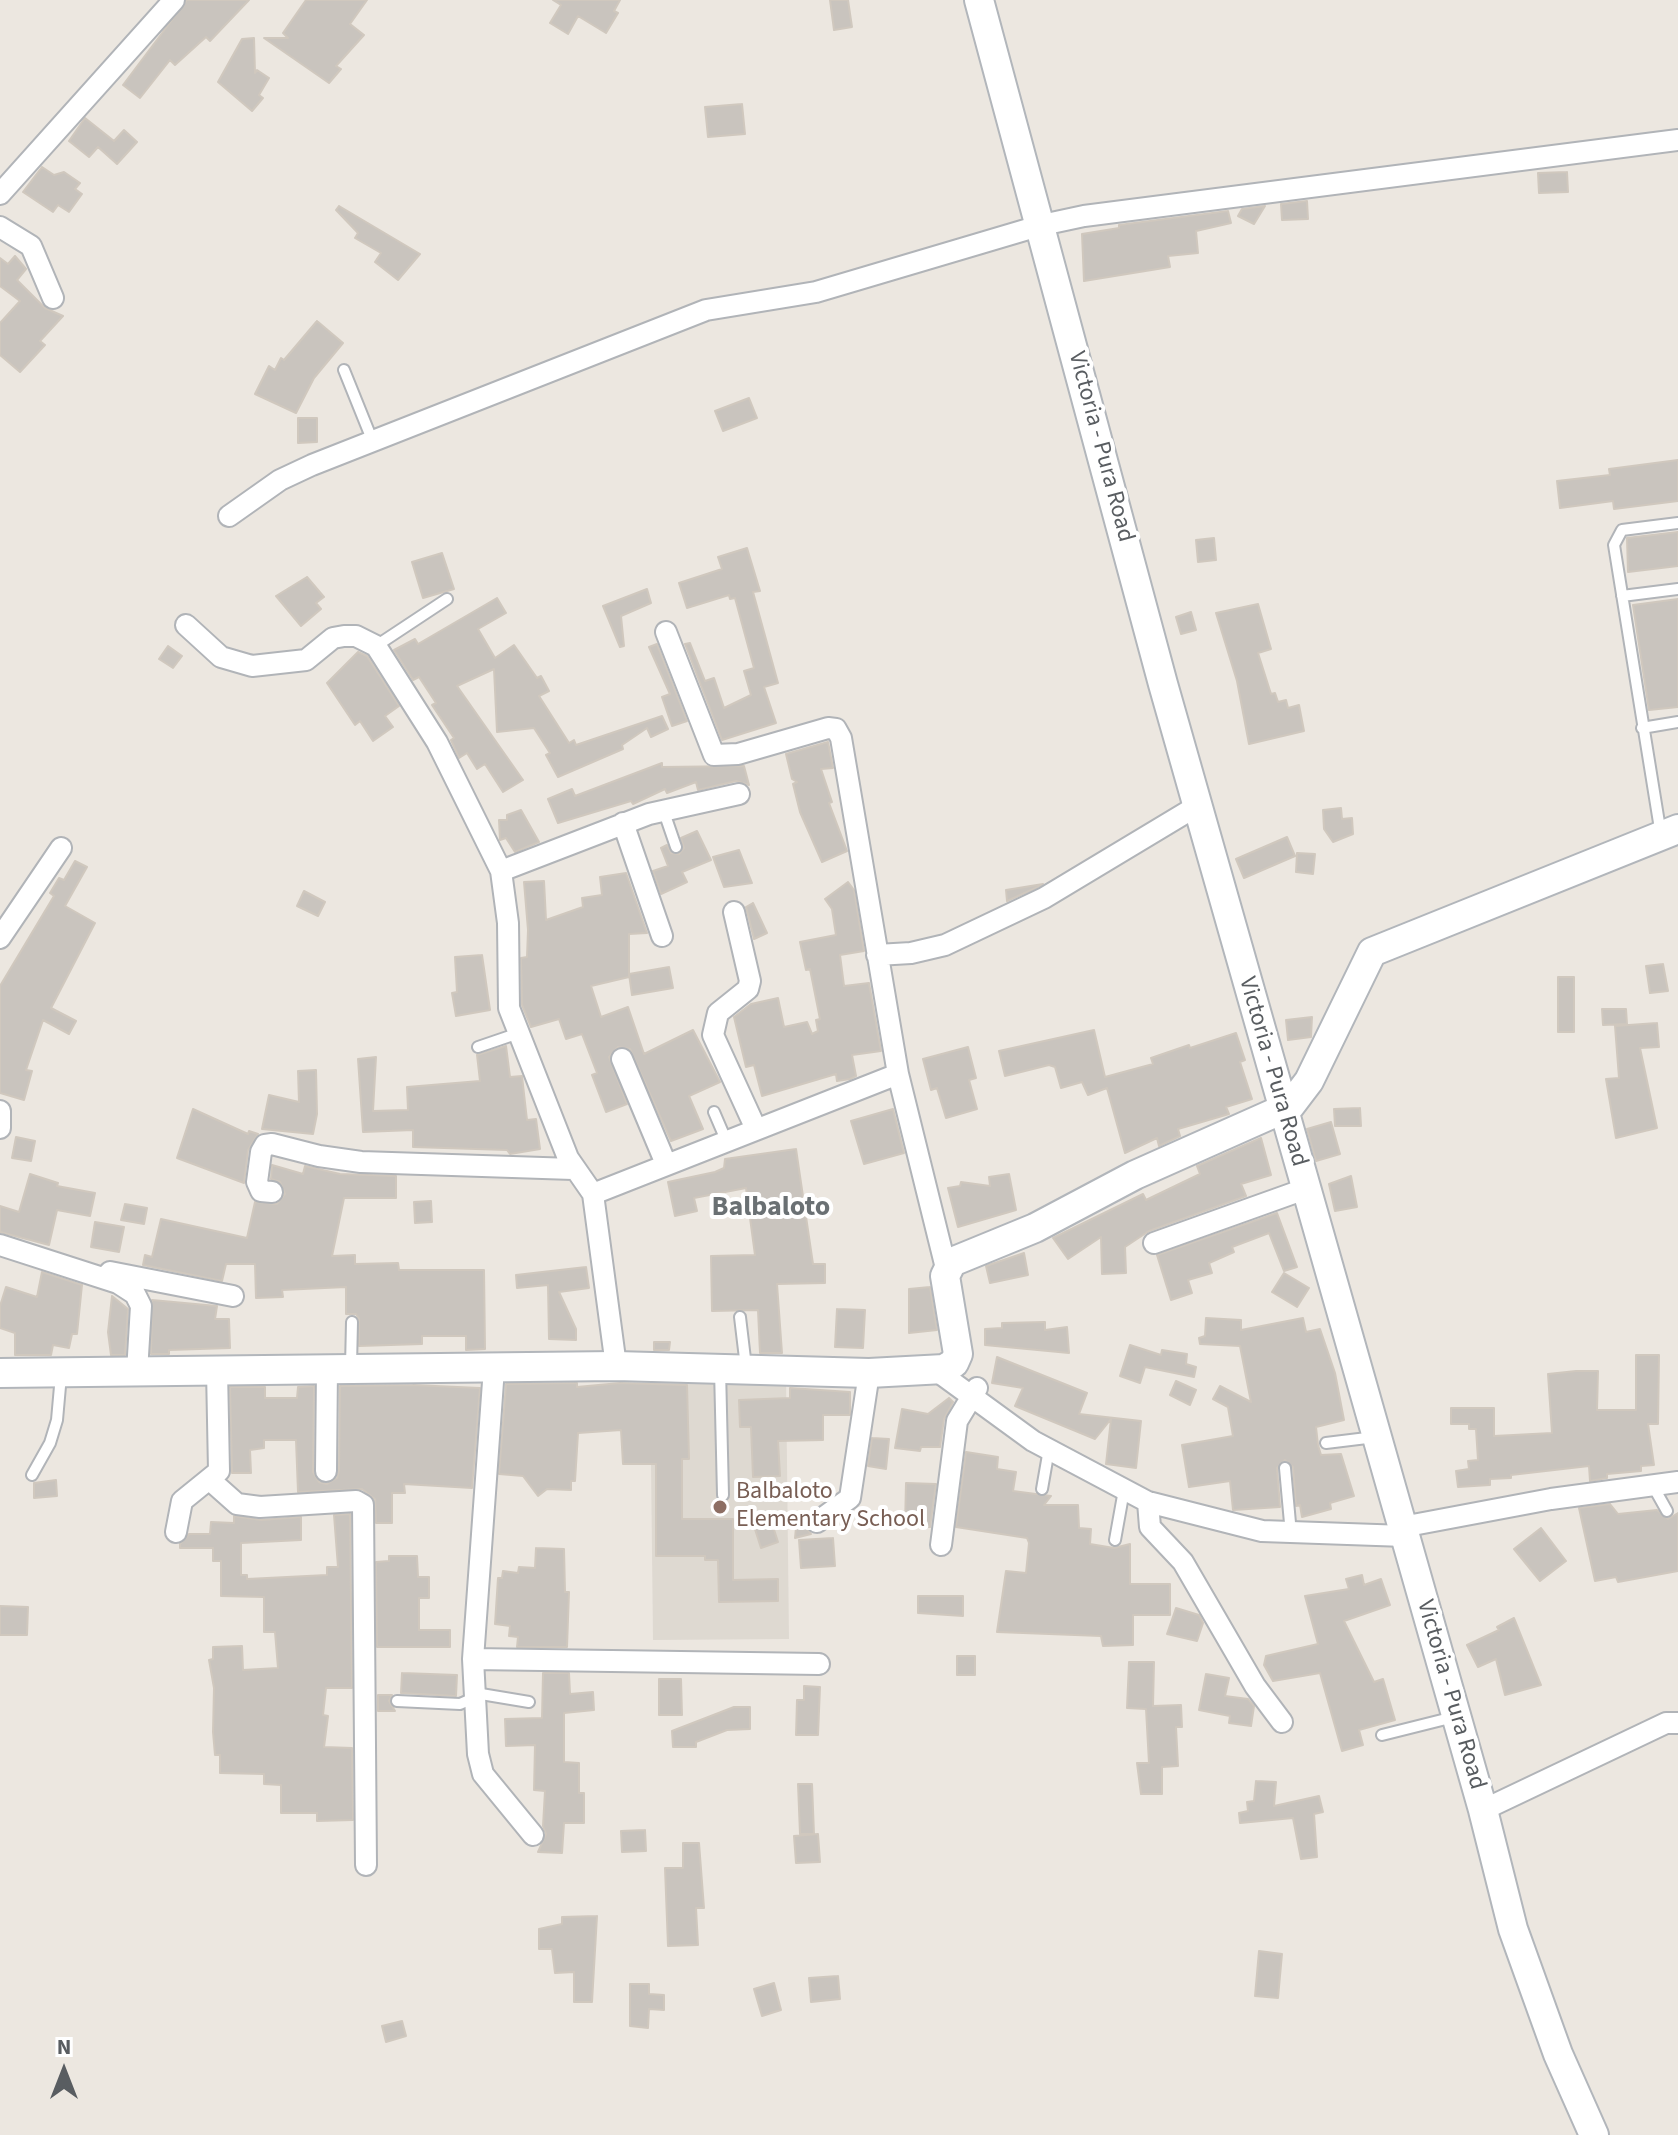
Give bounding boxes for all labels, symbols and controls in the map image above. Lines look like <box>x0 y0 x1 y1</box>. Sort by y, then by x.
street label: Victoria - Pura Road <box>1061 349 1139 545</box>
street label: Victoria - Pura Road <box>1231 974 1313 1170</box>
district label: Balbaloto <box>712 1192 830 1226</box>
place label: Balbaloto Elementary School <box>736 1479 925 1535</box>
marker: Balbaloto Elementary School <box>711 1498 729 1516</box>
street label: Victoria - Pura Road <box>1409 1597 1491 1793</box>
north arrow <box>24 2031 104 2111</box>
text: N <box>57 2031 71 2063</box>

